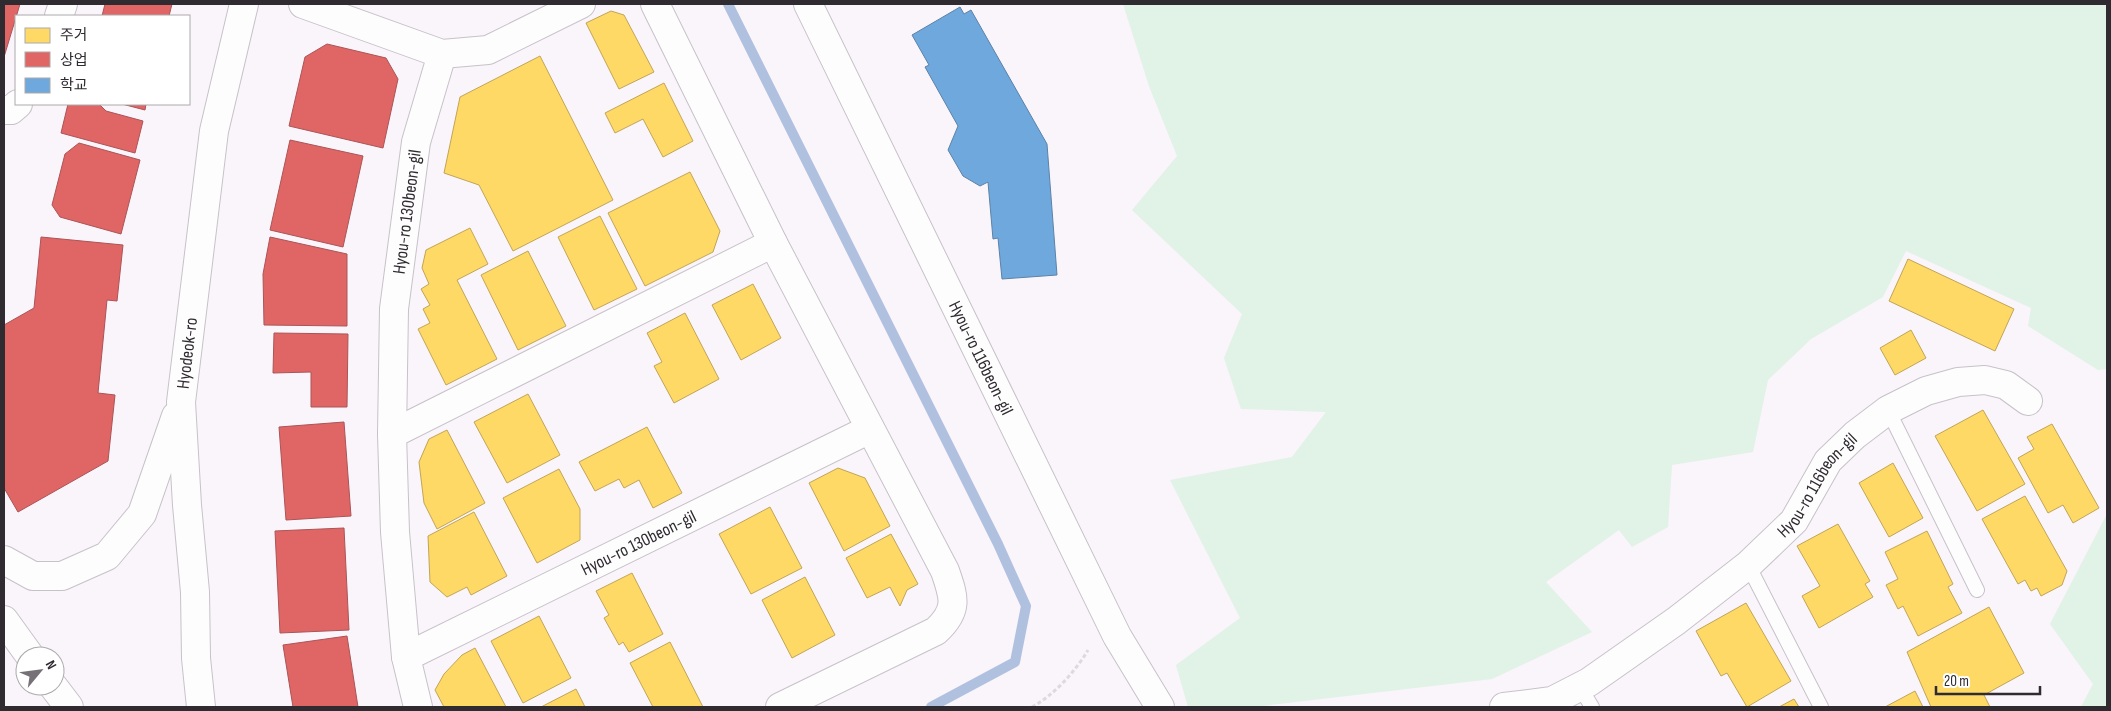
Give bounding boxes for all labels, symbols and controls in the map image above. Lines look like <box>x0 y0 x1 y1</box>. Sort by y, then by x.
legend <box>15 15 190 105</box>
text: 주거 <box>60 26 88 45</box>
text: 상업 <box>60 51 88 70</box>
text: 학교 <box>60 76 88 95</box>
street label: Hyou-ro 130beon-gil <box>389 148 426 276</box>
street label: Hyou-ro 116beon-gil <box>944 298 1017 419</box>
street label: Hyodeok-ro <box>173 316 202 390</box>
street label: Hyou-ro 116beon-gil <box>1773 429 1862 542</box>
street label: Hyou-ro 130beon-gil <box>578 506 700 580</box>
north arrow <box>15 646 65 696</box>
text: N <box>42 658 60 672</box>
scale bar <box>1936 664 2040 696</box>
text: 20 m <box>1944 672 1969 691</box>

